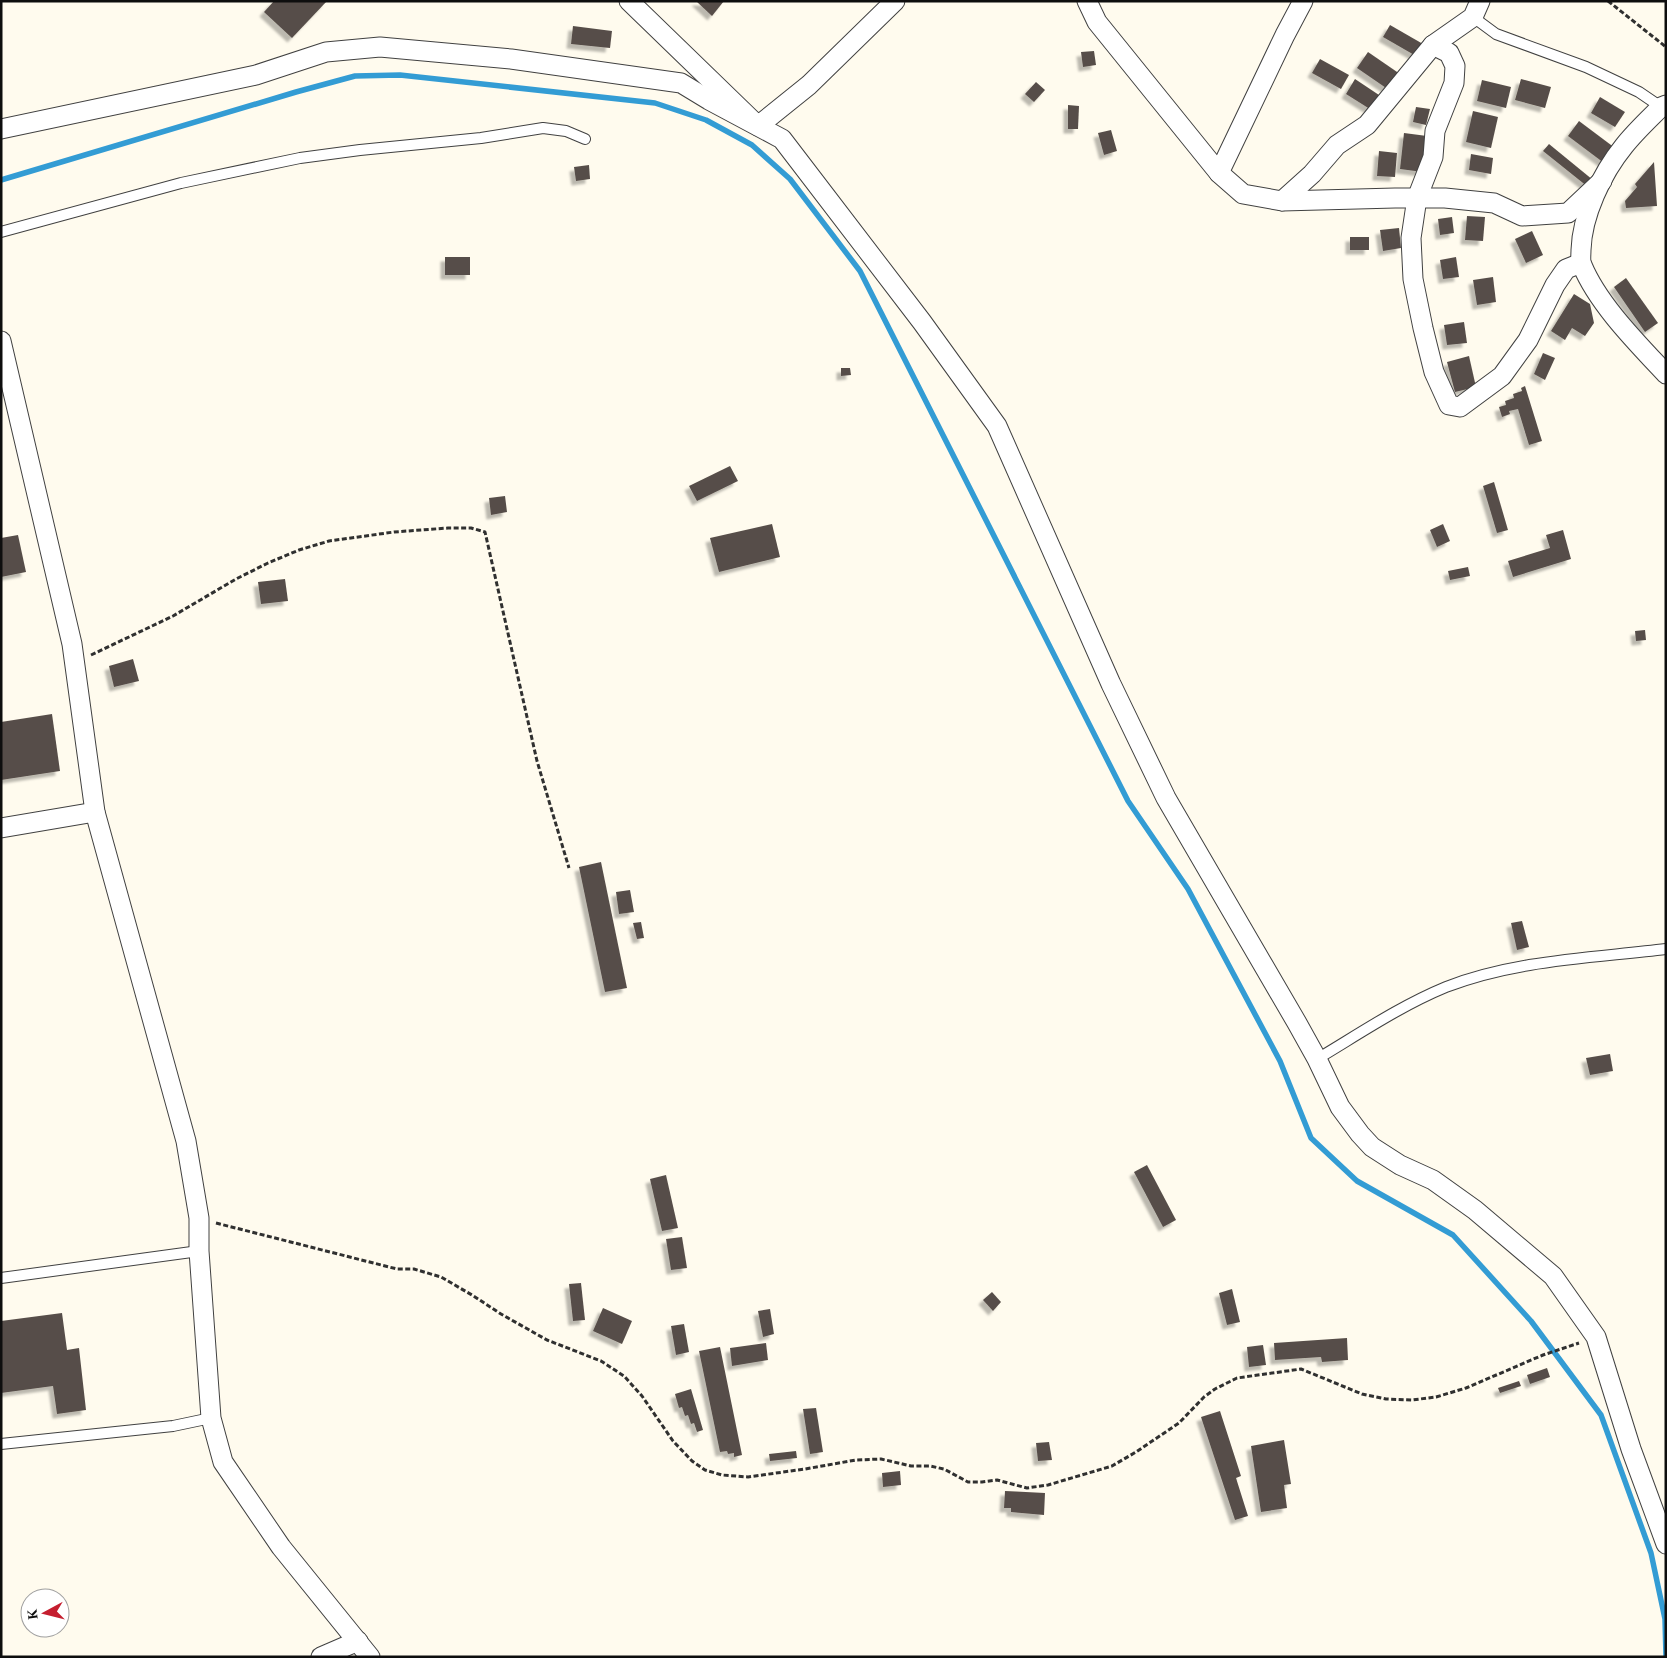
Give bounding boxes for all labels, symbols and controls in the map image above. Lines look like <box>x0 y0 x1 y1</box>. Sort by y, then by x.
north arrow <box>20 1588 70 1638</box>
text: K <box>21 1608 44 1621</box>

